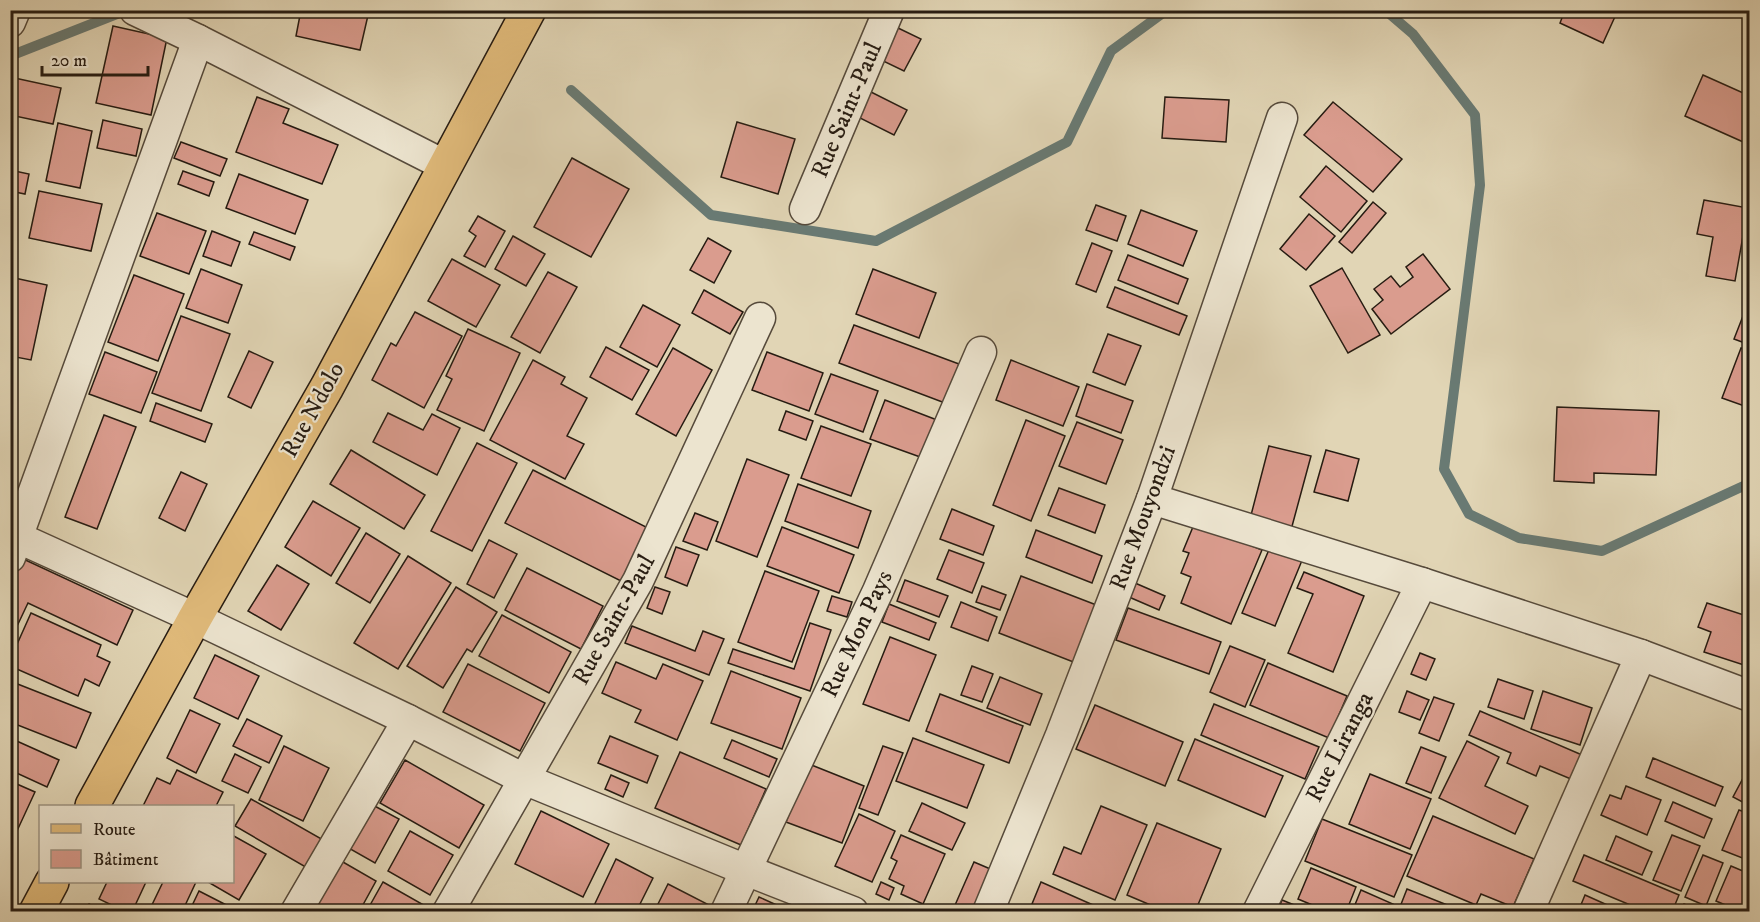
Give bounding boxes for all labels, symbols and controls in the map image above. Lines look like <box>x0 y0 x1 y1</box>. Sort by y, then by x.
street label: Rue Saint-Paul <box>805 37 889 182</box>
scale bar <box>42 39 148 77</box>
text: 20 m <box>51 50 87 72</box>
street label: Rue Ndolo <box>275 357 351 463</box>
street label: Rue Mouyondzi <box>1103 442 1183 594</box>
street label: Rue Saint-Paul <box>566 549 662 690</box>
street label: Rue Mon Pays <box>814 566 900 702</box>
street label: Rue Liranga <box>1299 686 1381 807</box>
legend <box>39 805 234 883</box>
text: Route <box>93 819 136 841</box>
text: Bâtiment <box>93 849 159 871</box>

